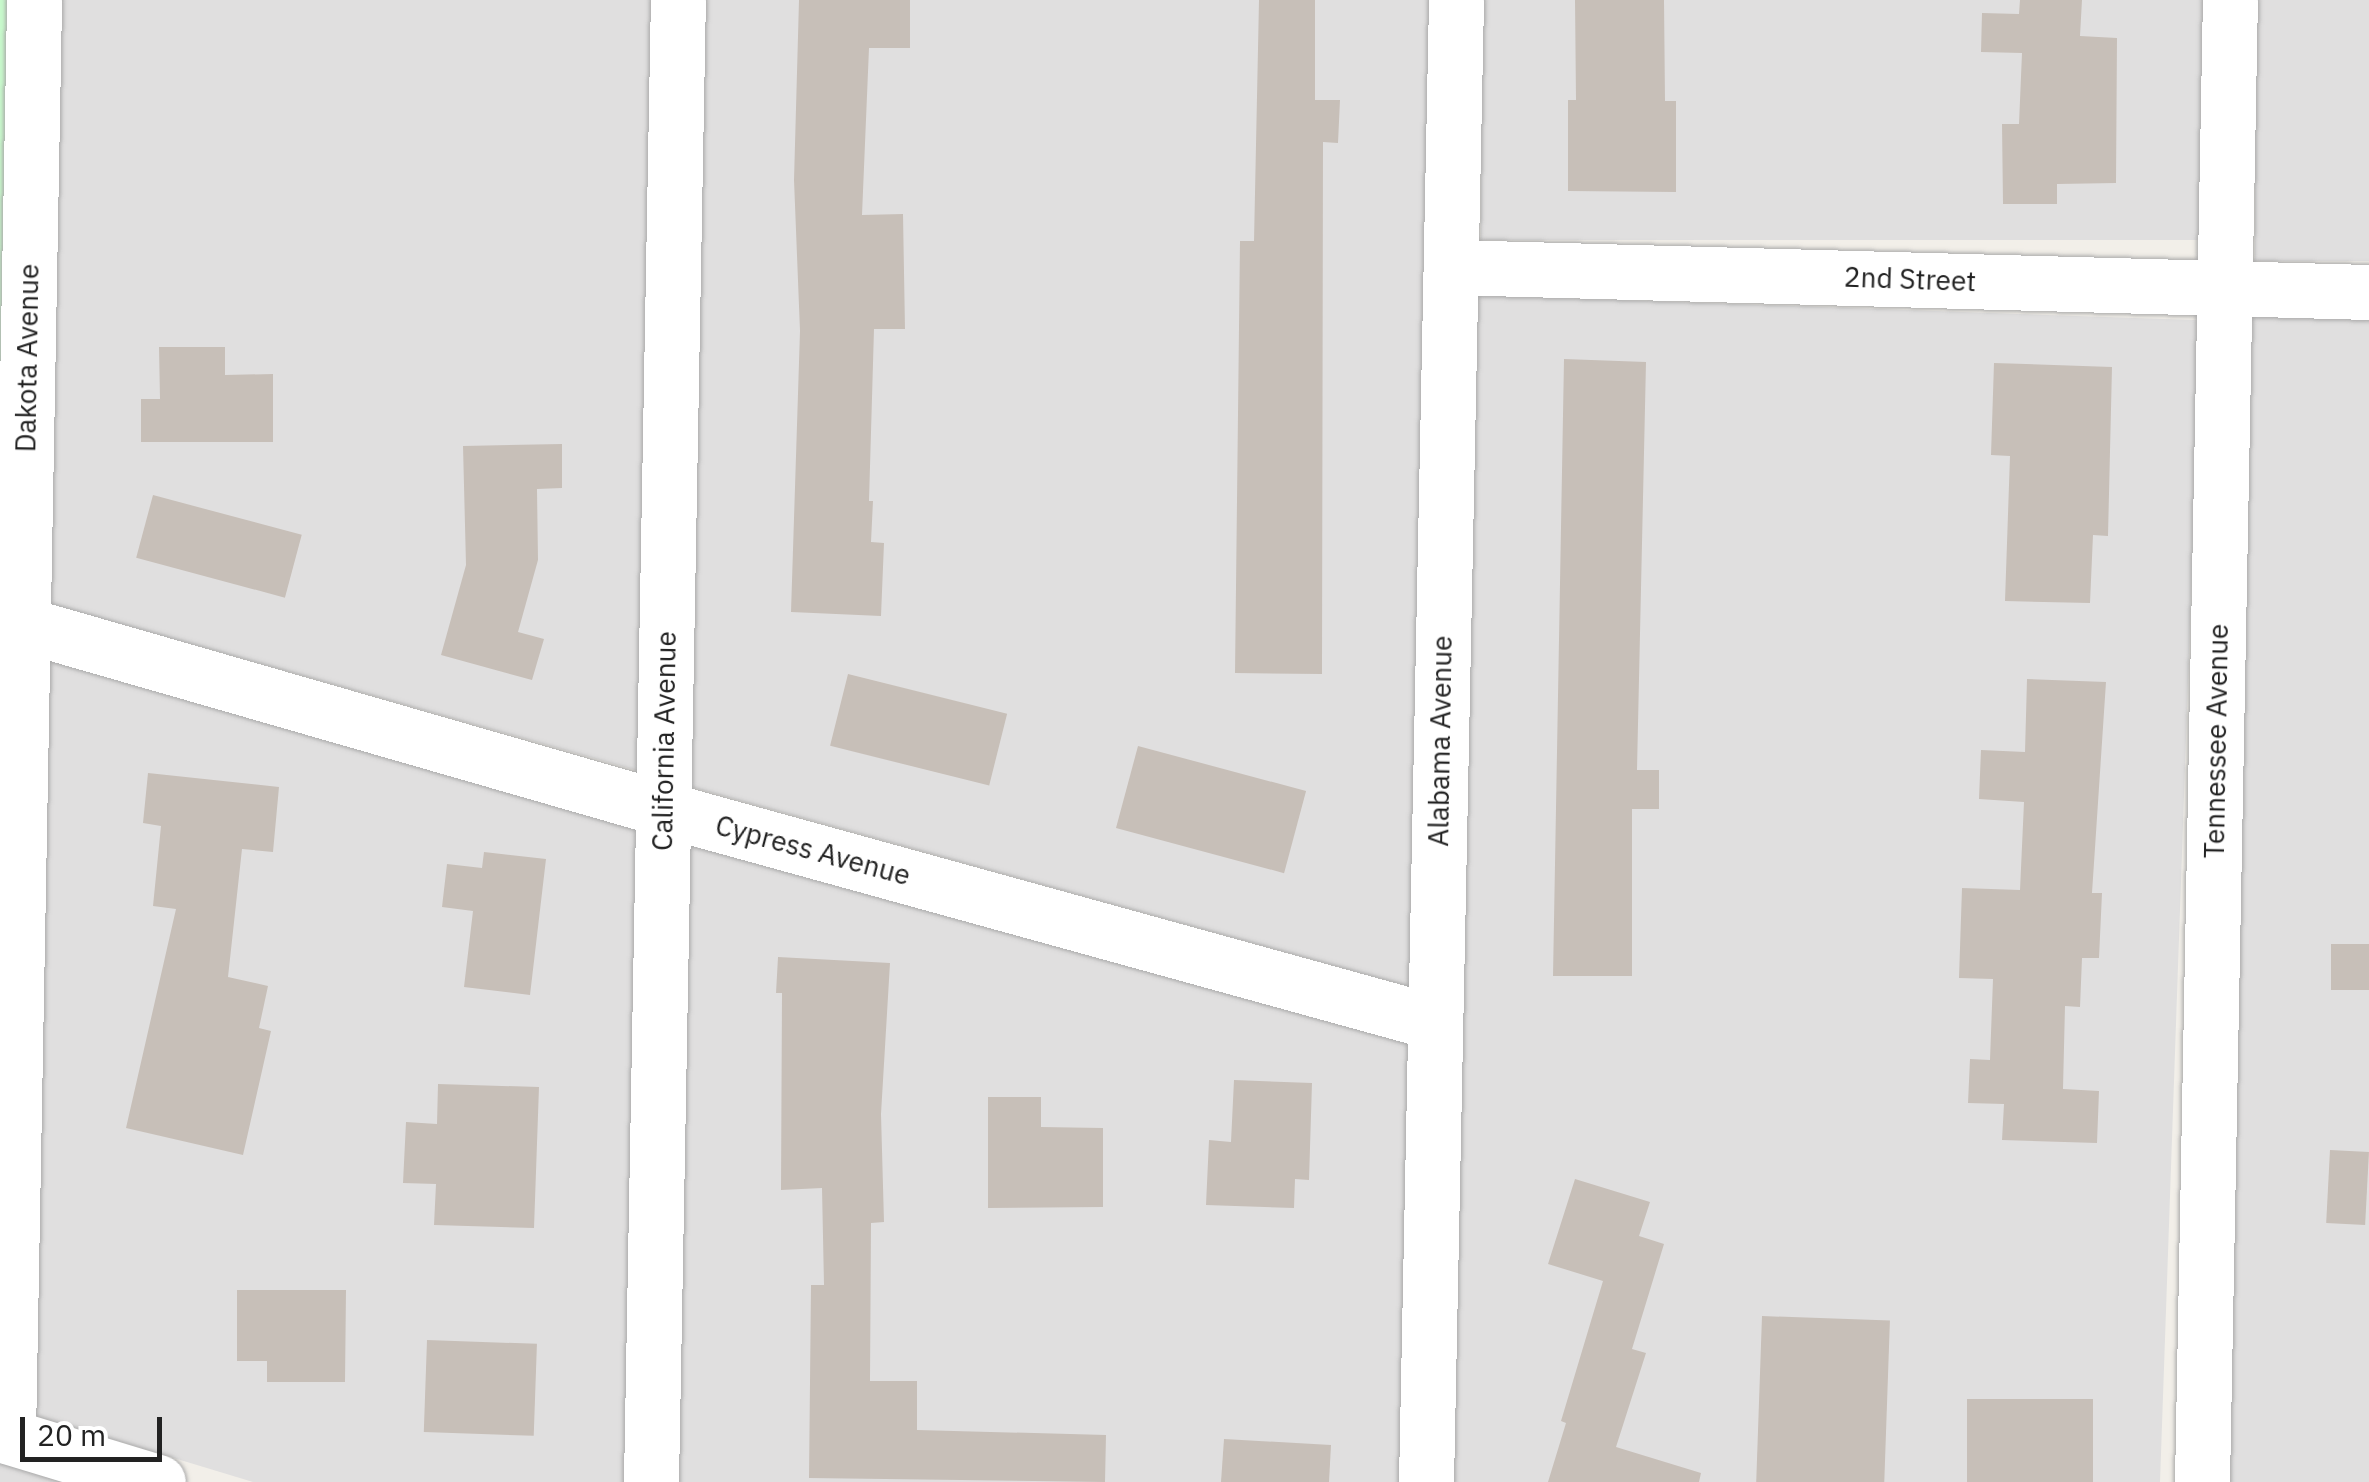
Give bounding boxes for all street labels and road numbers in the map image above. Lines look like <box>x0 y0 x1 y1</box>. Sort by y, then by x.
street label: 2nd Street <box>1843 260 1977 298</box>
street label: Dakota Avenue <box>9 263 45 453</box>
street label: Tennessee Avenue <box>2197 623 2235 859</box>
street label: California Avenue <box>645 631 683 851</box>
street label: Alabama Avenue <box>1421 635 1459 847</box>
street label: Cypress Avenue <box>712 808 914 892</box>

